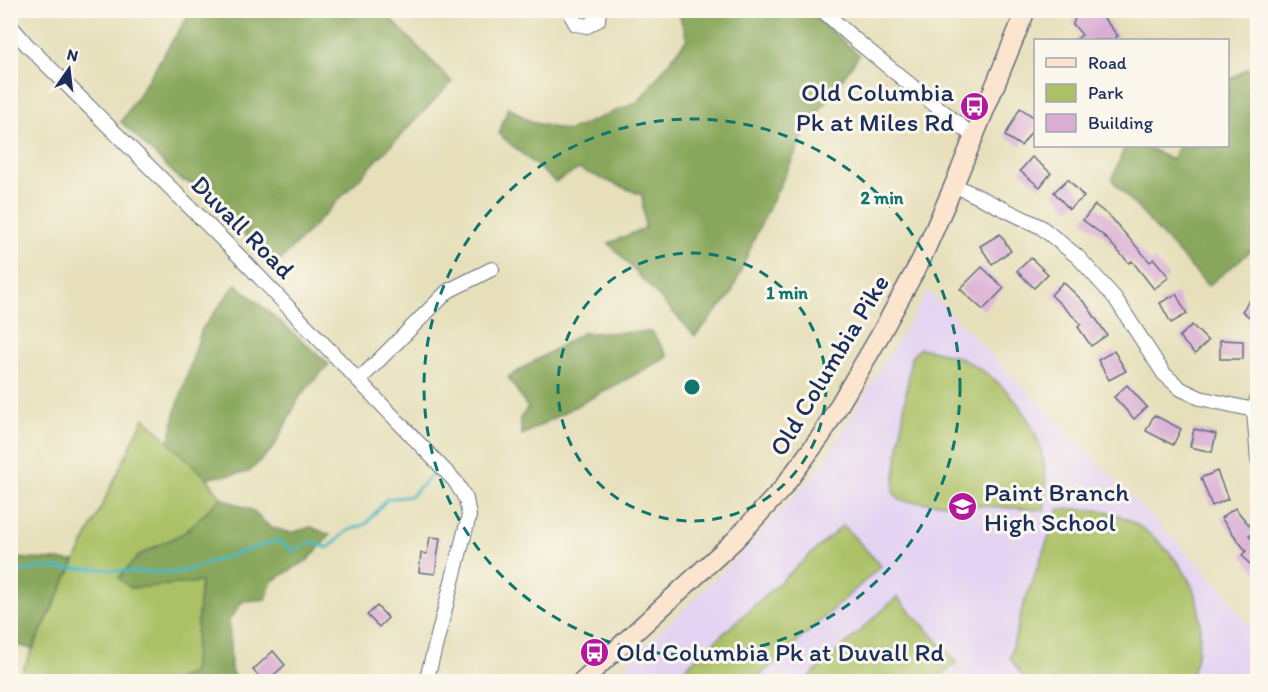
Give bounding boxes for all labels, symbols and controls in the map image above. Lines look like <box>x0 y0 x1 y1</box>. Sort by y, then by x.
north arrow <box>39 39 99 99</box>
legend <box>1034 39 1229 147</box>
text: N <box>65 44 80 65</box>
text: Road <box>1088 52 1127 74</box>
place label: Old Columbia Pk at Miles Rd <box>796 76 954 138</box>
text: Park <box>1088 82 1123 104</box>
bus stop icon: Old Columbia Pk at Miles Rd <box>959 91 991 123</box>
text: Building <box>1088 112 1154 134</box>
street label: Duvall Road <box>184 168 302 286</box>
text: 2 min <box>861 187 904 209</box>
street label: Old Columbia Pike <box>762 268 896 462</box>
text: 1 min <box>766 282 808 304</box>
centre of rings <box>682 377 702 397</box>
place label: Paint Branch High School <box>984 476 1129 538</box>
school or university icon: Paint Branch High School <box>947 491 979 523</box>
bus stop icon: Old Columbia Pk at Duvall Rd <box>579 636 611 668</box>
place label: Old Columbia Pk at Duvall Rd <box>616 636 944 668</box>

